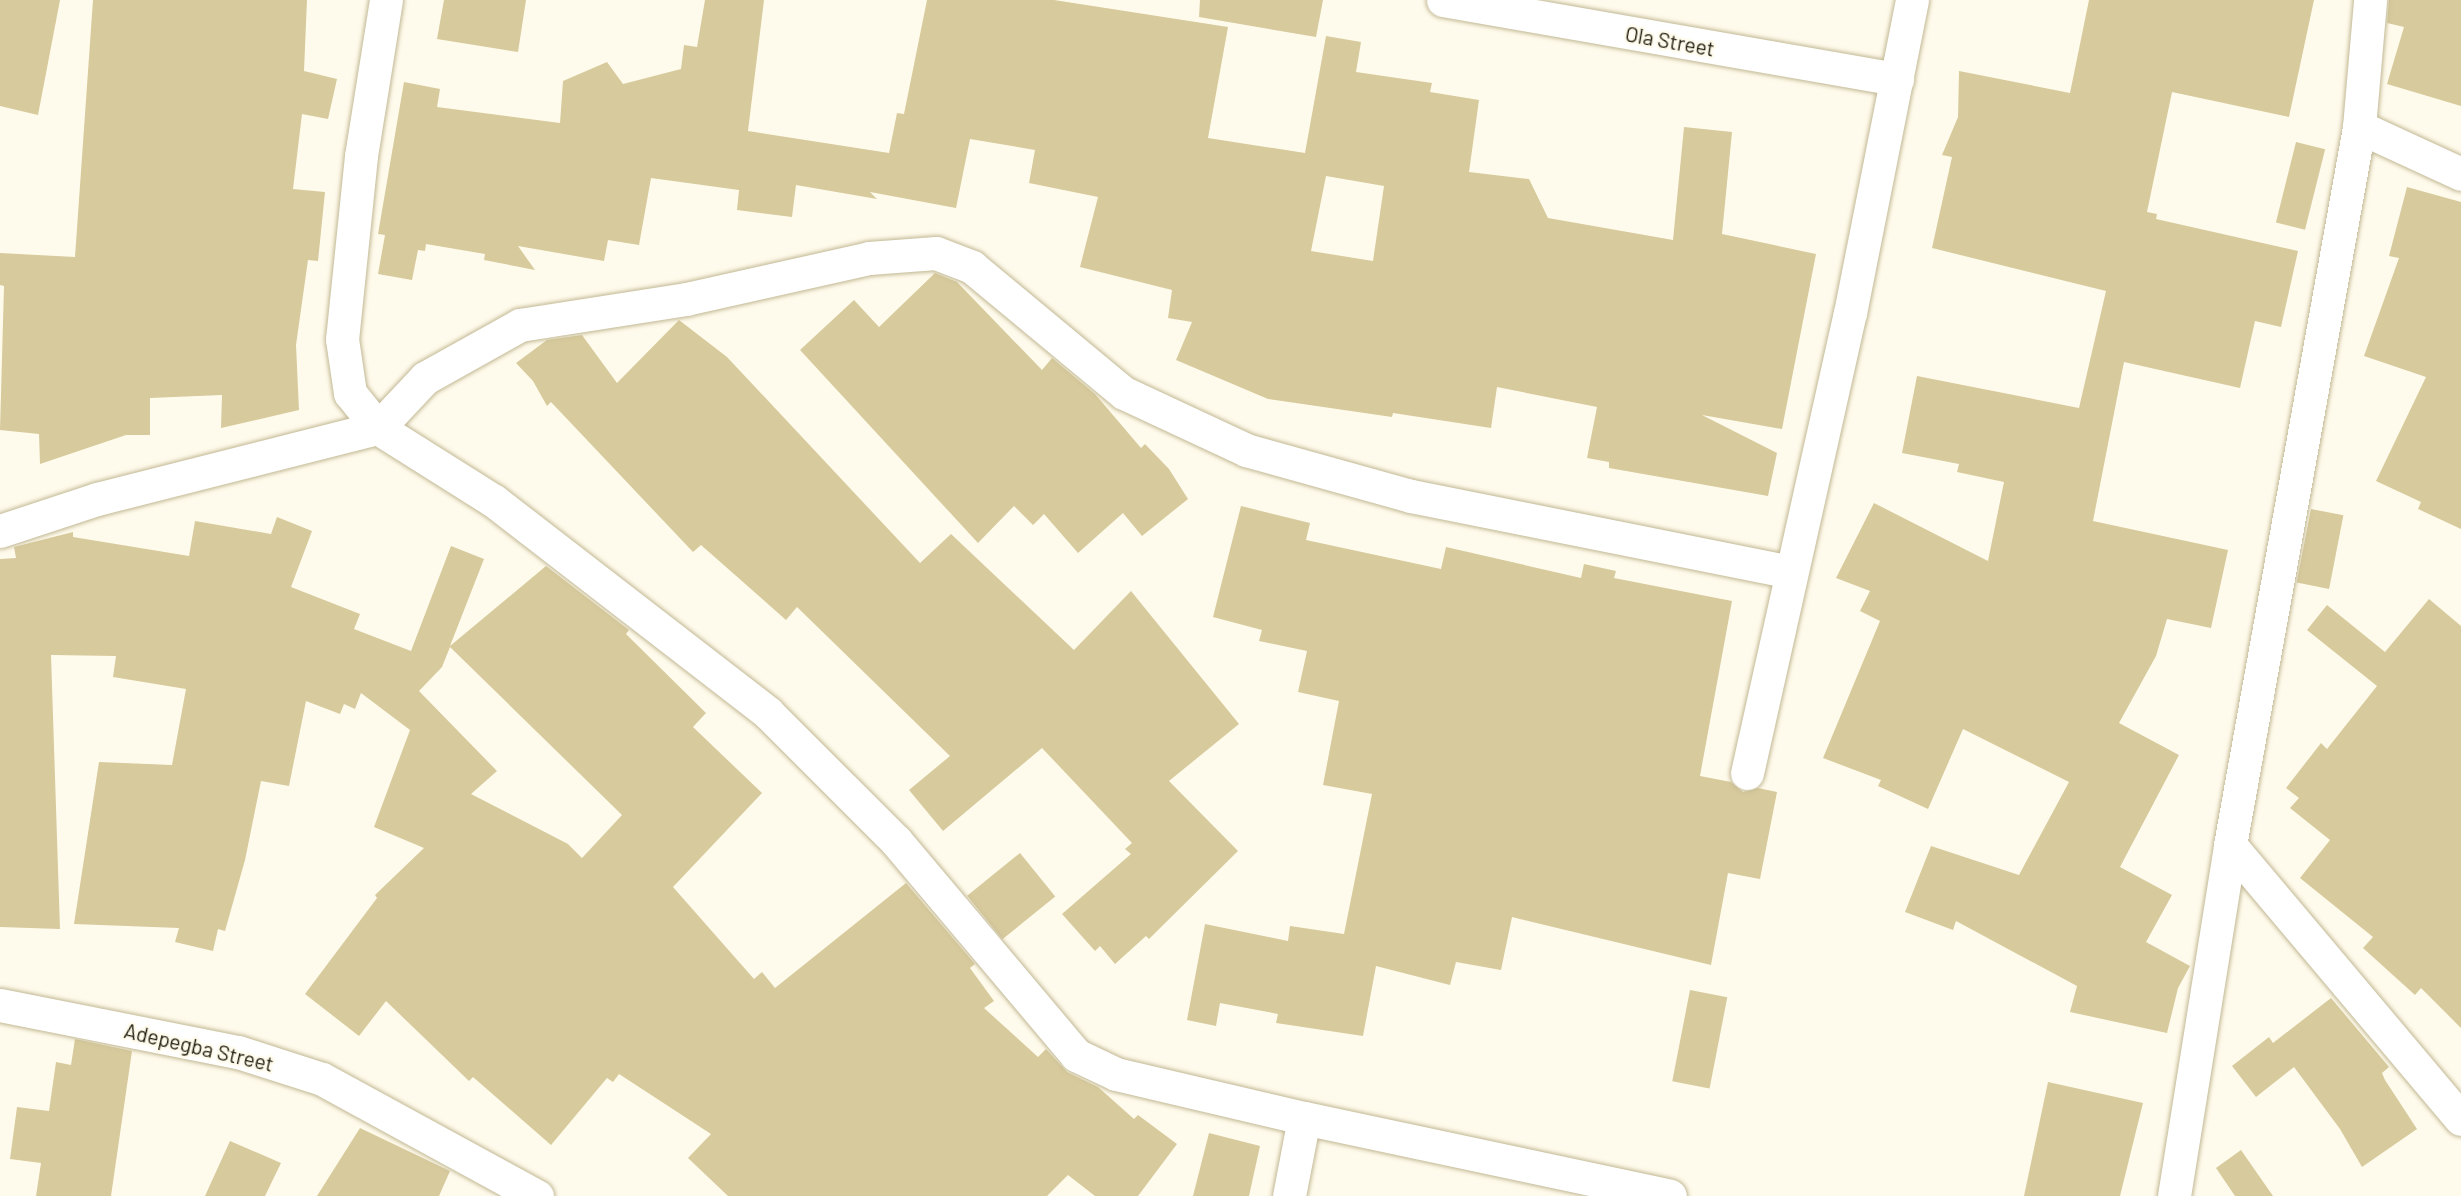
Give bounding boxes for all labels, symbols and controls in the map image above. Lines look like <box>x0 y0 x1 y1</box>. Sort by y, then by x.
street label: Ola Street <box>1623 21 1717 61</box>
street label: Adepegba Street <box>122 1018 276 1076</box>

